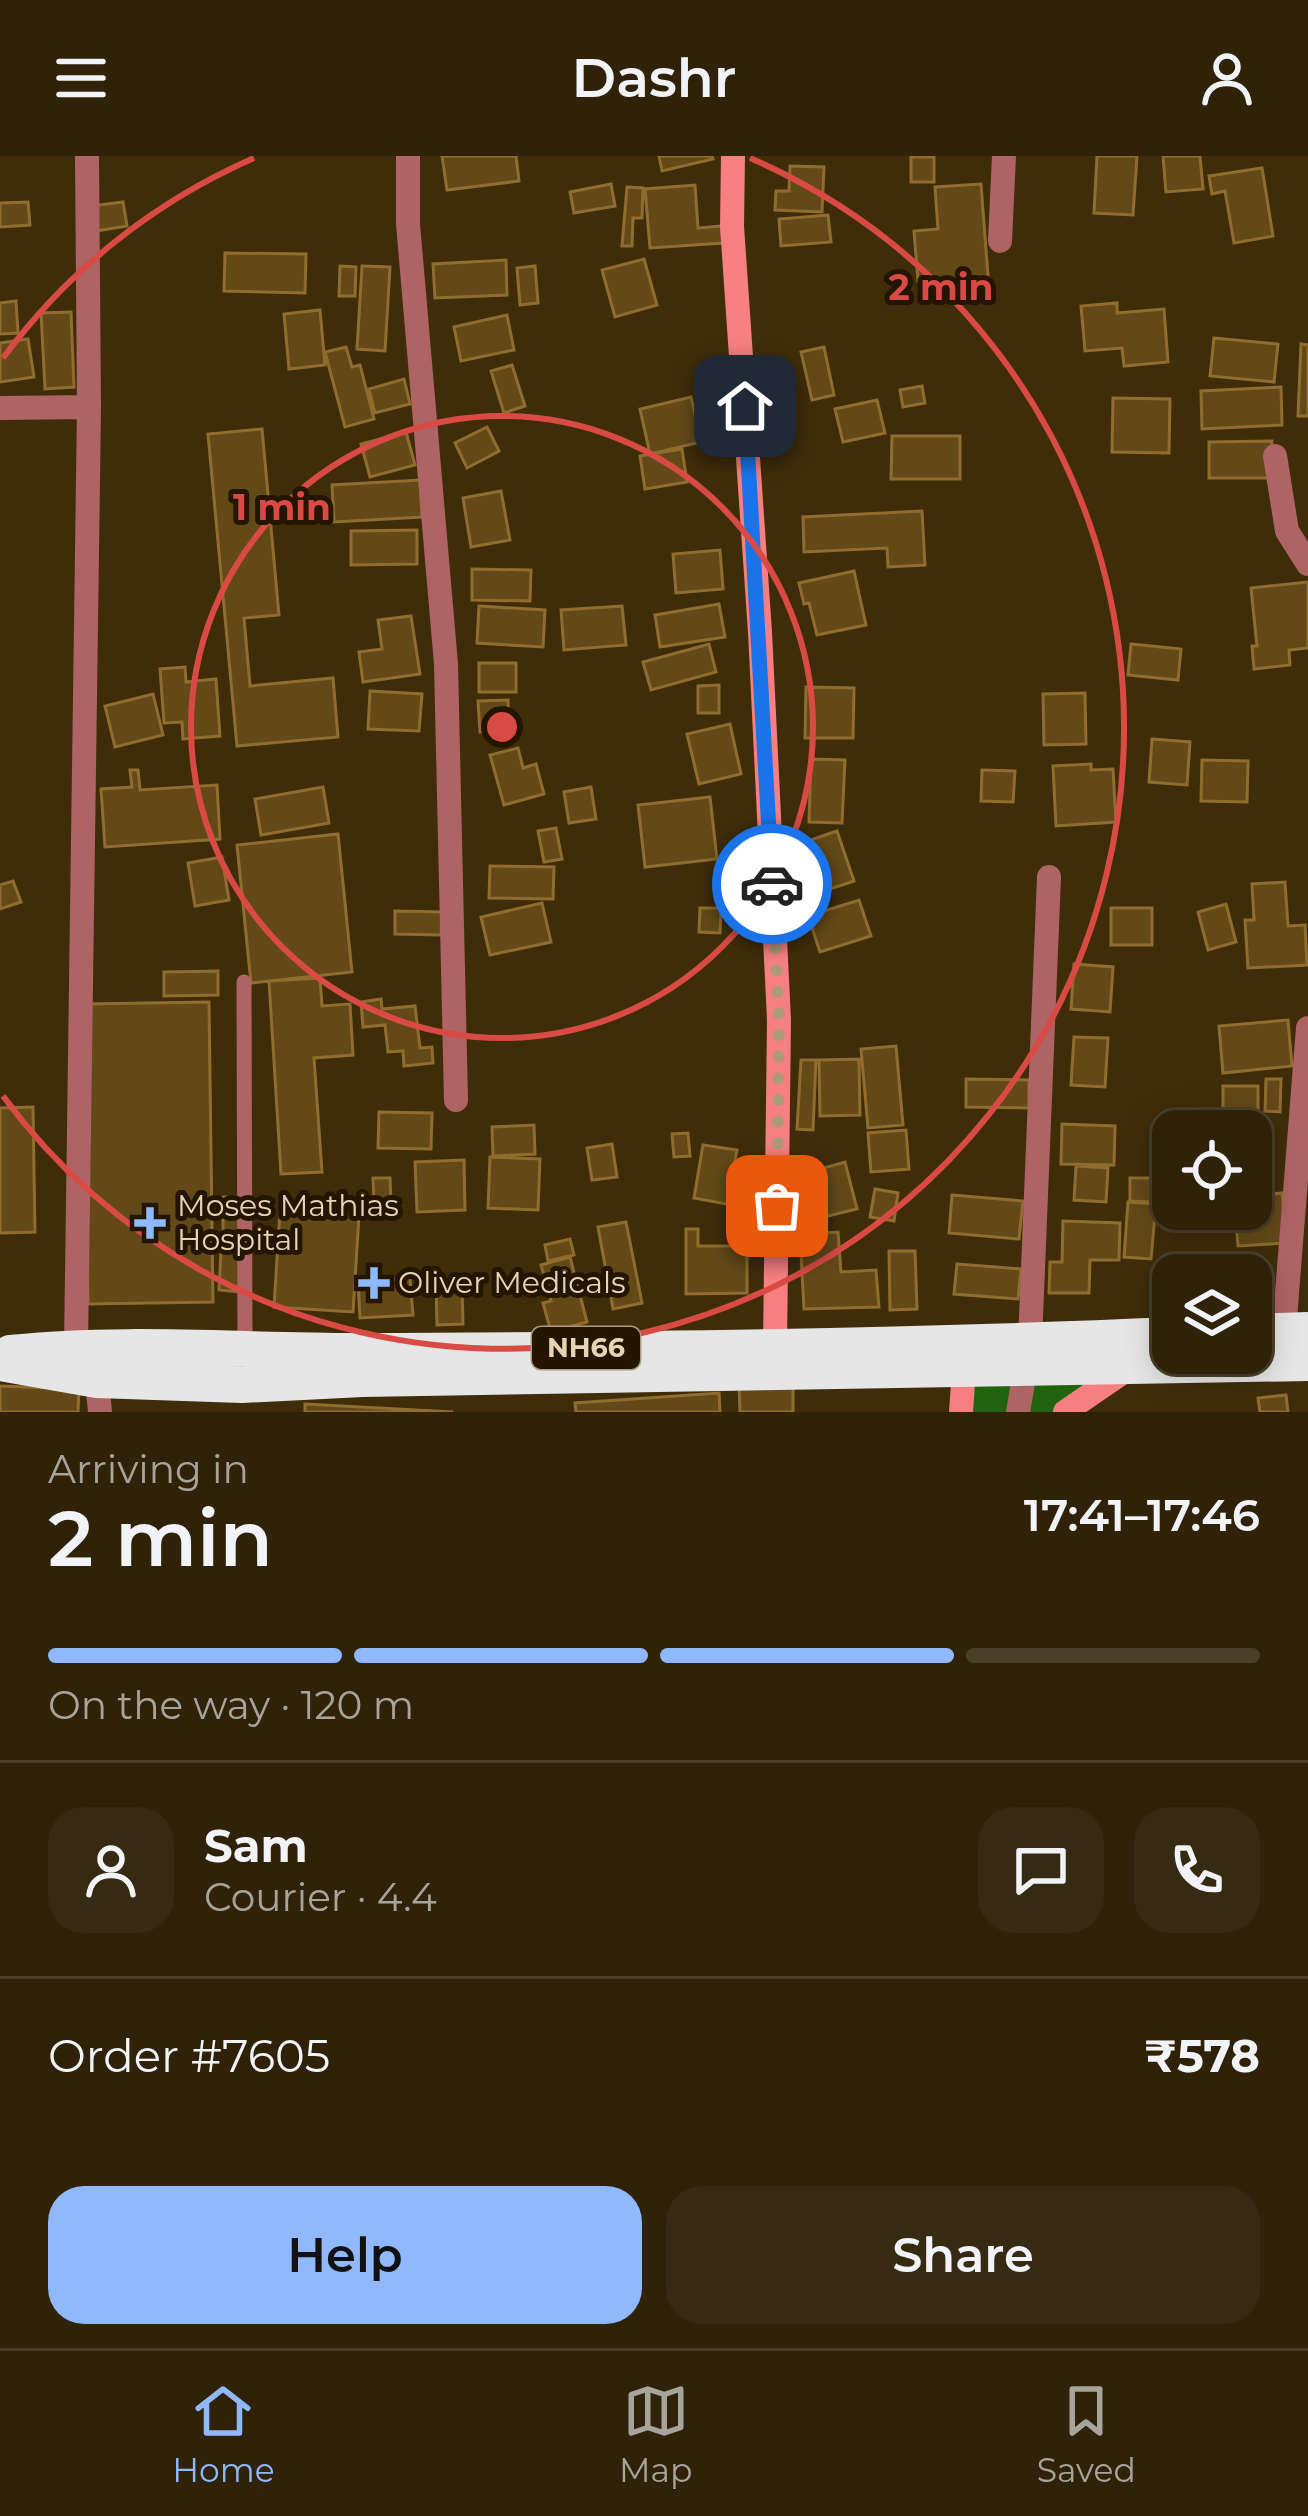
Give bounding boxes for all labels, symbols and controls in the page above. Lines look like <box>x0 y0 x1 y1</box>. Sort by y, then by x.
icon: menu <box>48 45 114 111</box>
text: Dashr <box>572 45 736 111</box>
icon: person <box>1194 45 1260 111</box>
text: 2 min <box>889 265 993 309</box>
pin <box>694 355 796 457</box>
icon: home <box>712 373 778 439</box>
text: 1 min <box>233 485 331 529</box>
centre of rings <box>481 706 523 748</box>
courier <box>712 824 832 944</box>
icon: car <box>739 851 805 917</box>
map controls <box>1152 1110 1272 1374</box>
button: locate <box>1152 1110 1272 1230</box>
pin <box>726 1155 828 1257</box>
icon: bag <box>744 1173 810 1239</box>
place label: Moses Mathias Hospital <box>177 1187 399 1258</box>
marker: Moses Mathias Hospital <box>134 1207 166 1239</box>
button: layers <box>1152 1254 1272 1374</box>
place label: Oliver Medicals <box>398 1264 626 1301</box>
marker: Oliver Medicals <box>361 1270 387 1296</box>
road number: NH66 <box>532 1327 640 1369</box>
text: Arriving in <box>48 1445 249 1493</box>
text: 17:41–17:46 <box>1024 1487 1260 1542</box>
text: 2 min <box>48 1490 273 1586</box>
text: On the way · 120 m <box>48 1681 414 1729</box>
button: person <box>48 1807 174 1933</box>
button: chat <box>978 1807 1104 1933</box>
button: phone <box>1134 1807 1260 1933</box>
text: Sam <box>204 1818 308 1873</box>
text: Courier · 4.4 <box>204 1873 437 1921</box>
text: Order #7605 <box>48 2028 330 2083</box>
text: ₹578 <box>1144 2028 1260 2083</box>
button: Help <box>48 2186 642 2324</box>
button: Share <box>666 2186 1260 2324</box>
tab: Home <box>172 2378 275 2490</box>
tab: Map <box>619 2378 692 2490</box>
tab: Saved <box>1037 2378 1136 2490</box>

